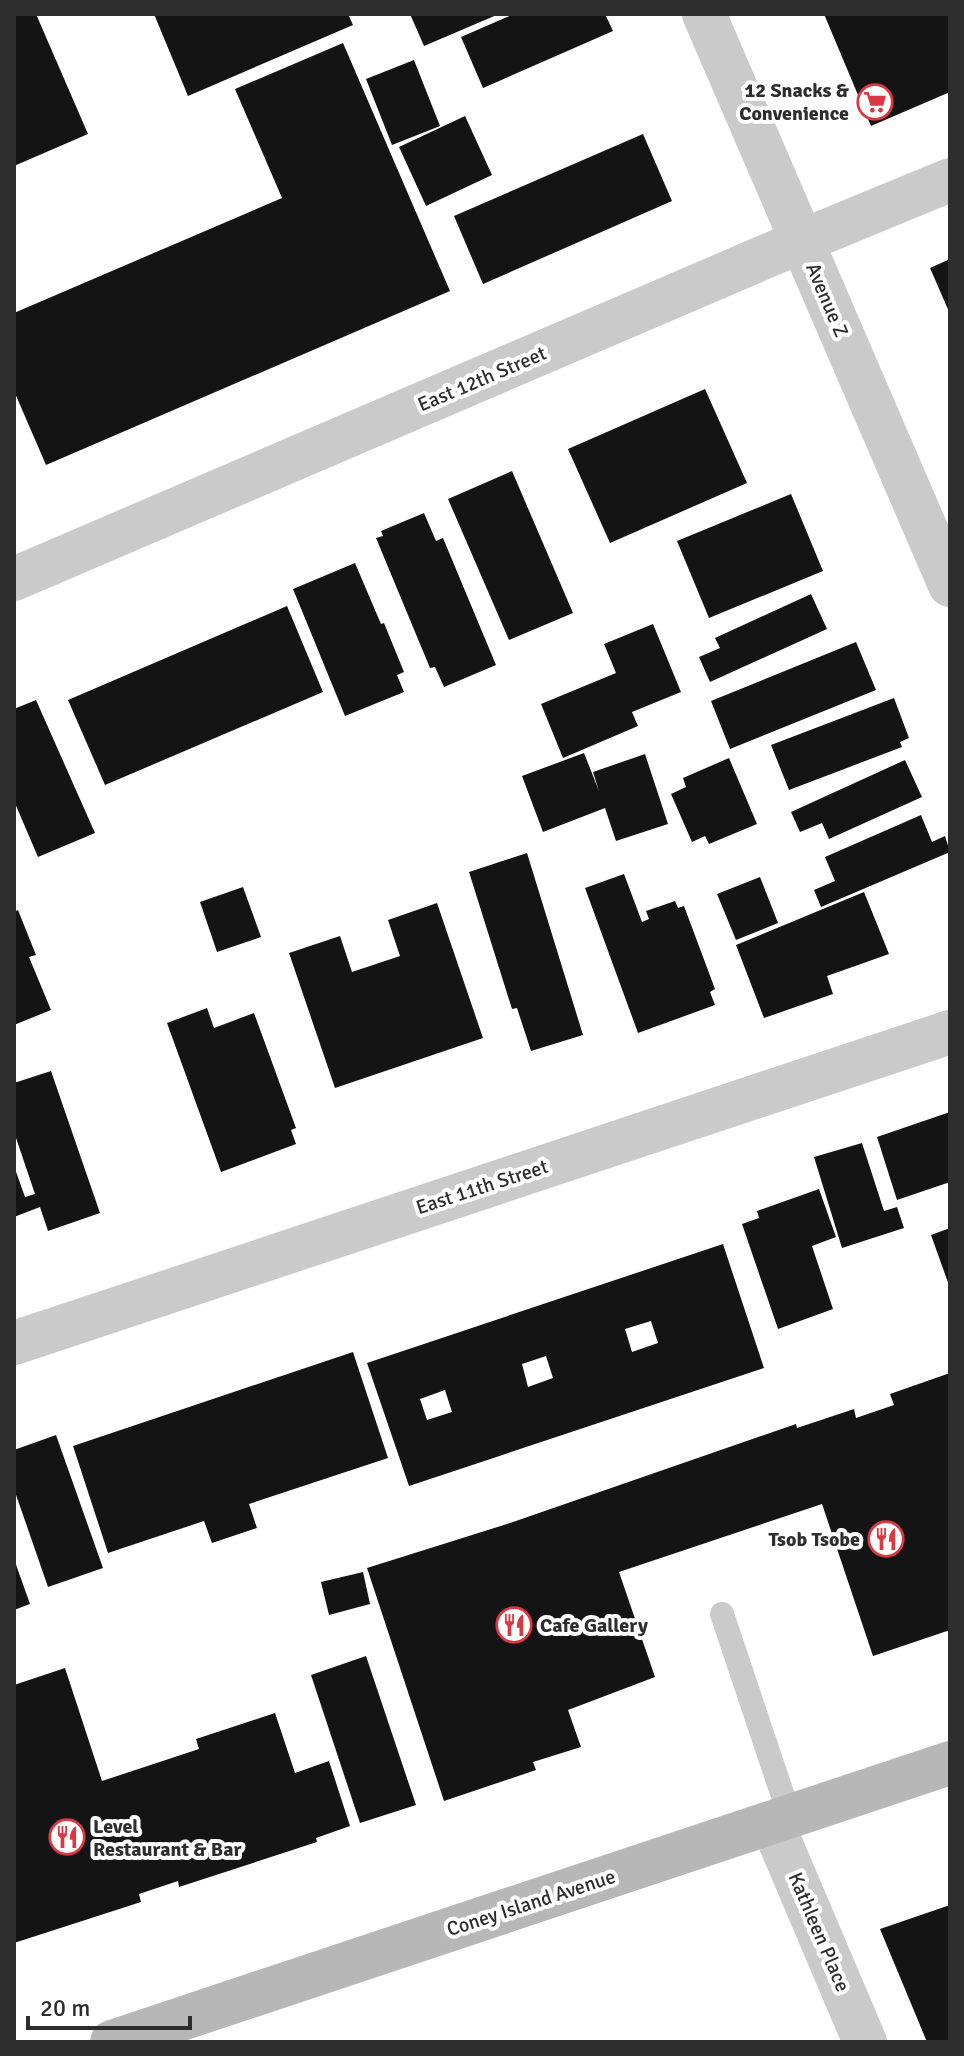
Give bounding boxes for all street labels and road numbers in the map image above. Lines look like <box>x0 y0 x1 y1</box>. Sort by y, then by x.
street label: Avenue Z <box>800 259 854 341</box>
street label: East 12th Street <box>414 341 550 417</box>
street label: East 11th Street <box>413 1154 551 1220</box>
street label: Coney Island Avenue <box>443 1864 619 1942</box>
street label: Kathleen Place <box>783 1868 855 1996</box>

